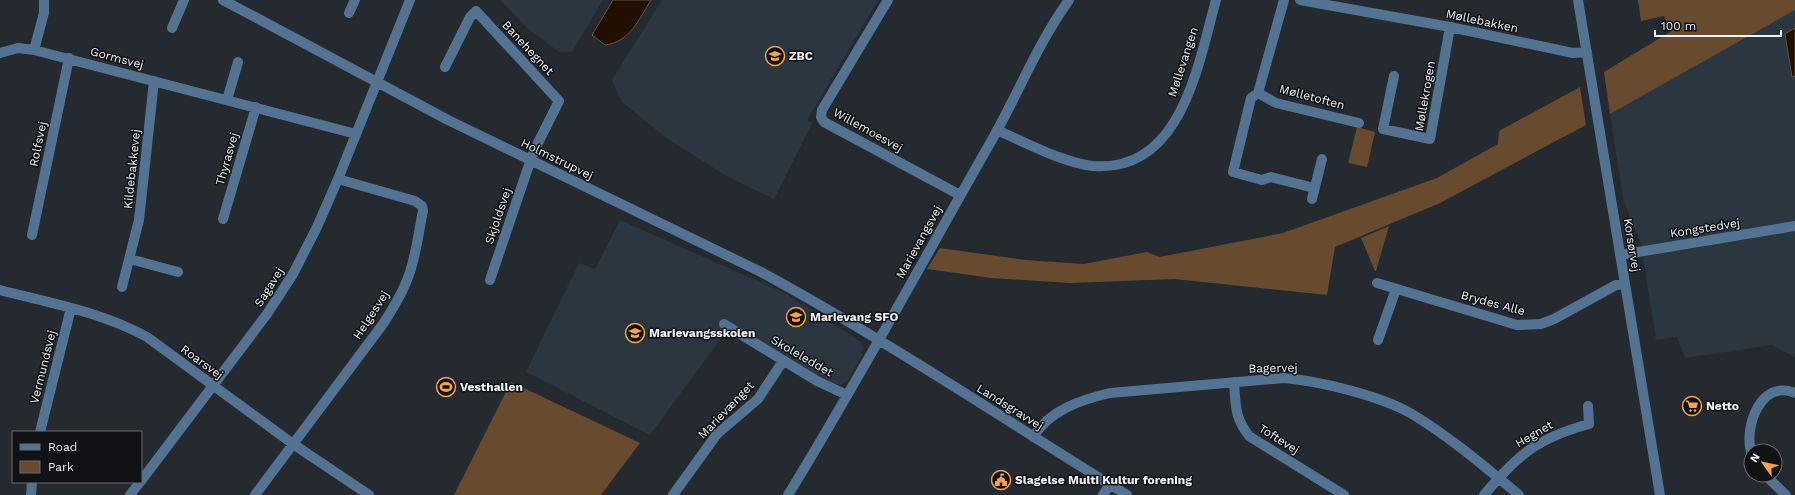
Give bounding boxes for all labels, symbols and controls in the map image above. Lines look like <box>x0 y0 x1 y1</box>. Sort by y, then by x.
street label: Møllebakken <box>1445 6 1519 36</box>
scale bar <box>1655 12 1781 38</box>
street label: Banehegnet <box>499 18 557 78</box>
text: 100 m <box>1661 19 1696 33</box>
street label: Møllevangen <box>1165 25 1201 99</box>
street label: Gormsvej <box>89 44 145 72</box>
school or university icon: ZBC <box>764 45 786 67</box>
place label: ZBC <box>789 49 813 63</box>
street label: Møllekrogen <box>1412 60 1438 132</box>
street label: Mølletoften <box>1278 82 1346 112</box>
street label: Willemoesvej <box>831 105 905 155</box>
street label: Rolfsvej <box>26 120 50 168</box>
street label: Kildebakkevej <box>121 128 143 210</box>
street label: Thyrasvej <box>213 131 241 187</box>
street label: Holmstrupvej <box>519 135 595 183</box>
street label: Skjoldsvej <box>482 186 514 246</box>
street label: Marievangsvej <box>893 203 945 281</box>
street label: Kongstedvej <box>1669 216 1741 240</box>
street label: Korsørvej <box>1621 217 1643 273</box>
street label: Sagavej <box>251 265 287 309</box>
street label: Helgesvej <box>350 288 392 342</box>
street label: Brydes Alle <box>1460 288 1527 318</box>
school or university icon: Marievang SFO <box>785 306 807 328</box>
place label: Marievang SFO <box>810 310 898 324</box>
school or university icon: Marievangsskolen <box>624 322 646 344</box>
place label: Marievangsskolen <box>649 326 755 340</box>
street label: Vermundsvej <box>27 329 59 405</box>
street label: Skoleleddet <box>768 333 836 379</box>
street label: Roarsvej <box>178 342 226 382</box>
street label: Bagervej <box>1248 361 1298 375</box>
sports icon: Vesthallen <box>435 376 457 398</box>
street label: Marievænget <box>695 378 757 442</box>
place label: Vesthallen <box>460 380 523 394</box>
street label: Landsgravvej <box>974 381 1046 433</box>
supermarket icon: Netto <box>1681 395 1703 417</box>
place label: Netto <box>1706 399 1739 413</box>
street label: Hegnet <box>1513 418 1555 450</box>
street label: Toftevej <box>1256 421 1302 457</box>
legend <box>12 431 142 483</box>
text: Road <box>48 440 77 454</box>
north arrow <box>1743 443 1783 483</box>
text: N <box>1747 451 1763 465</box>
text: Park <box>48 460 74 474</box>
public building icon: Slagelse Multi Kultur forening <box>990 469 1012 491</box>
place label: Slagelse Multi Kultur forening <box>1015 473 1192 487</box>

